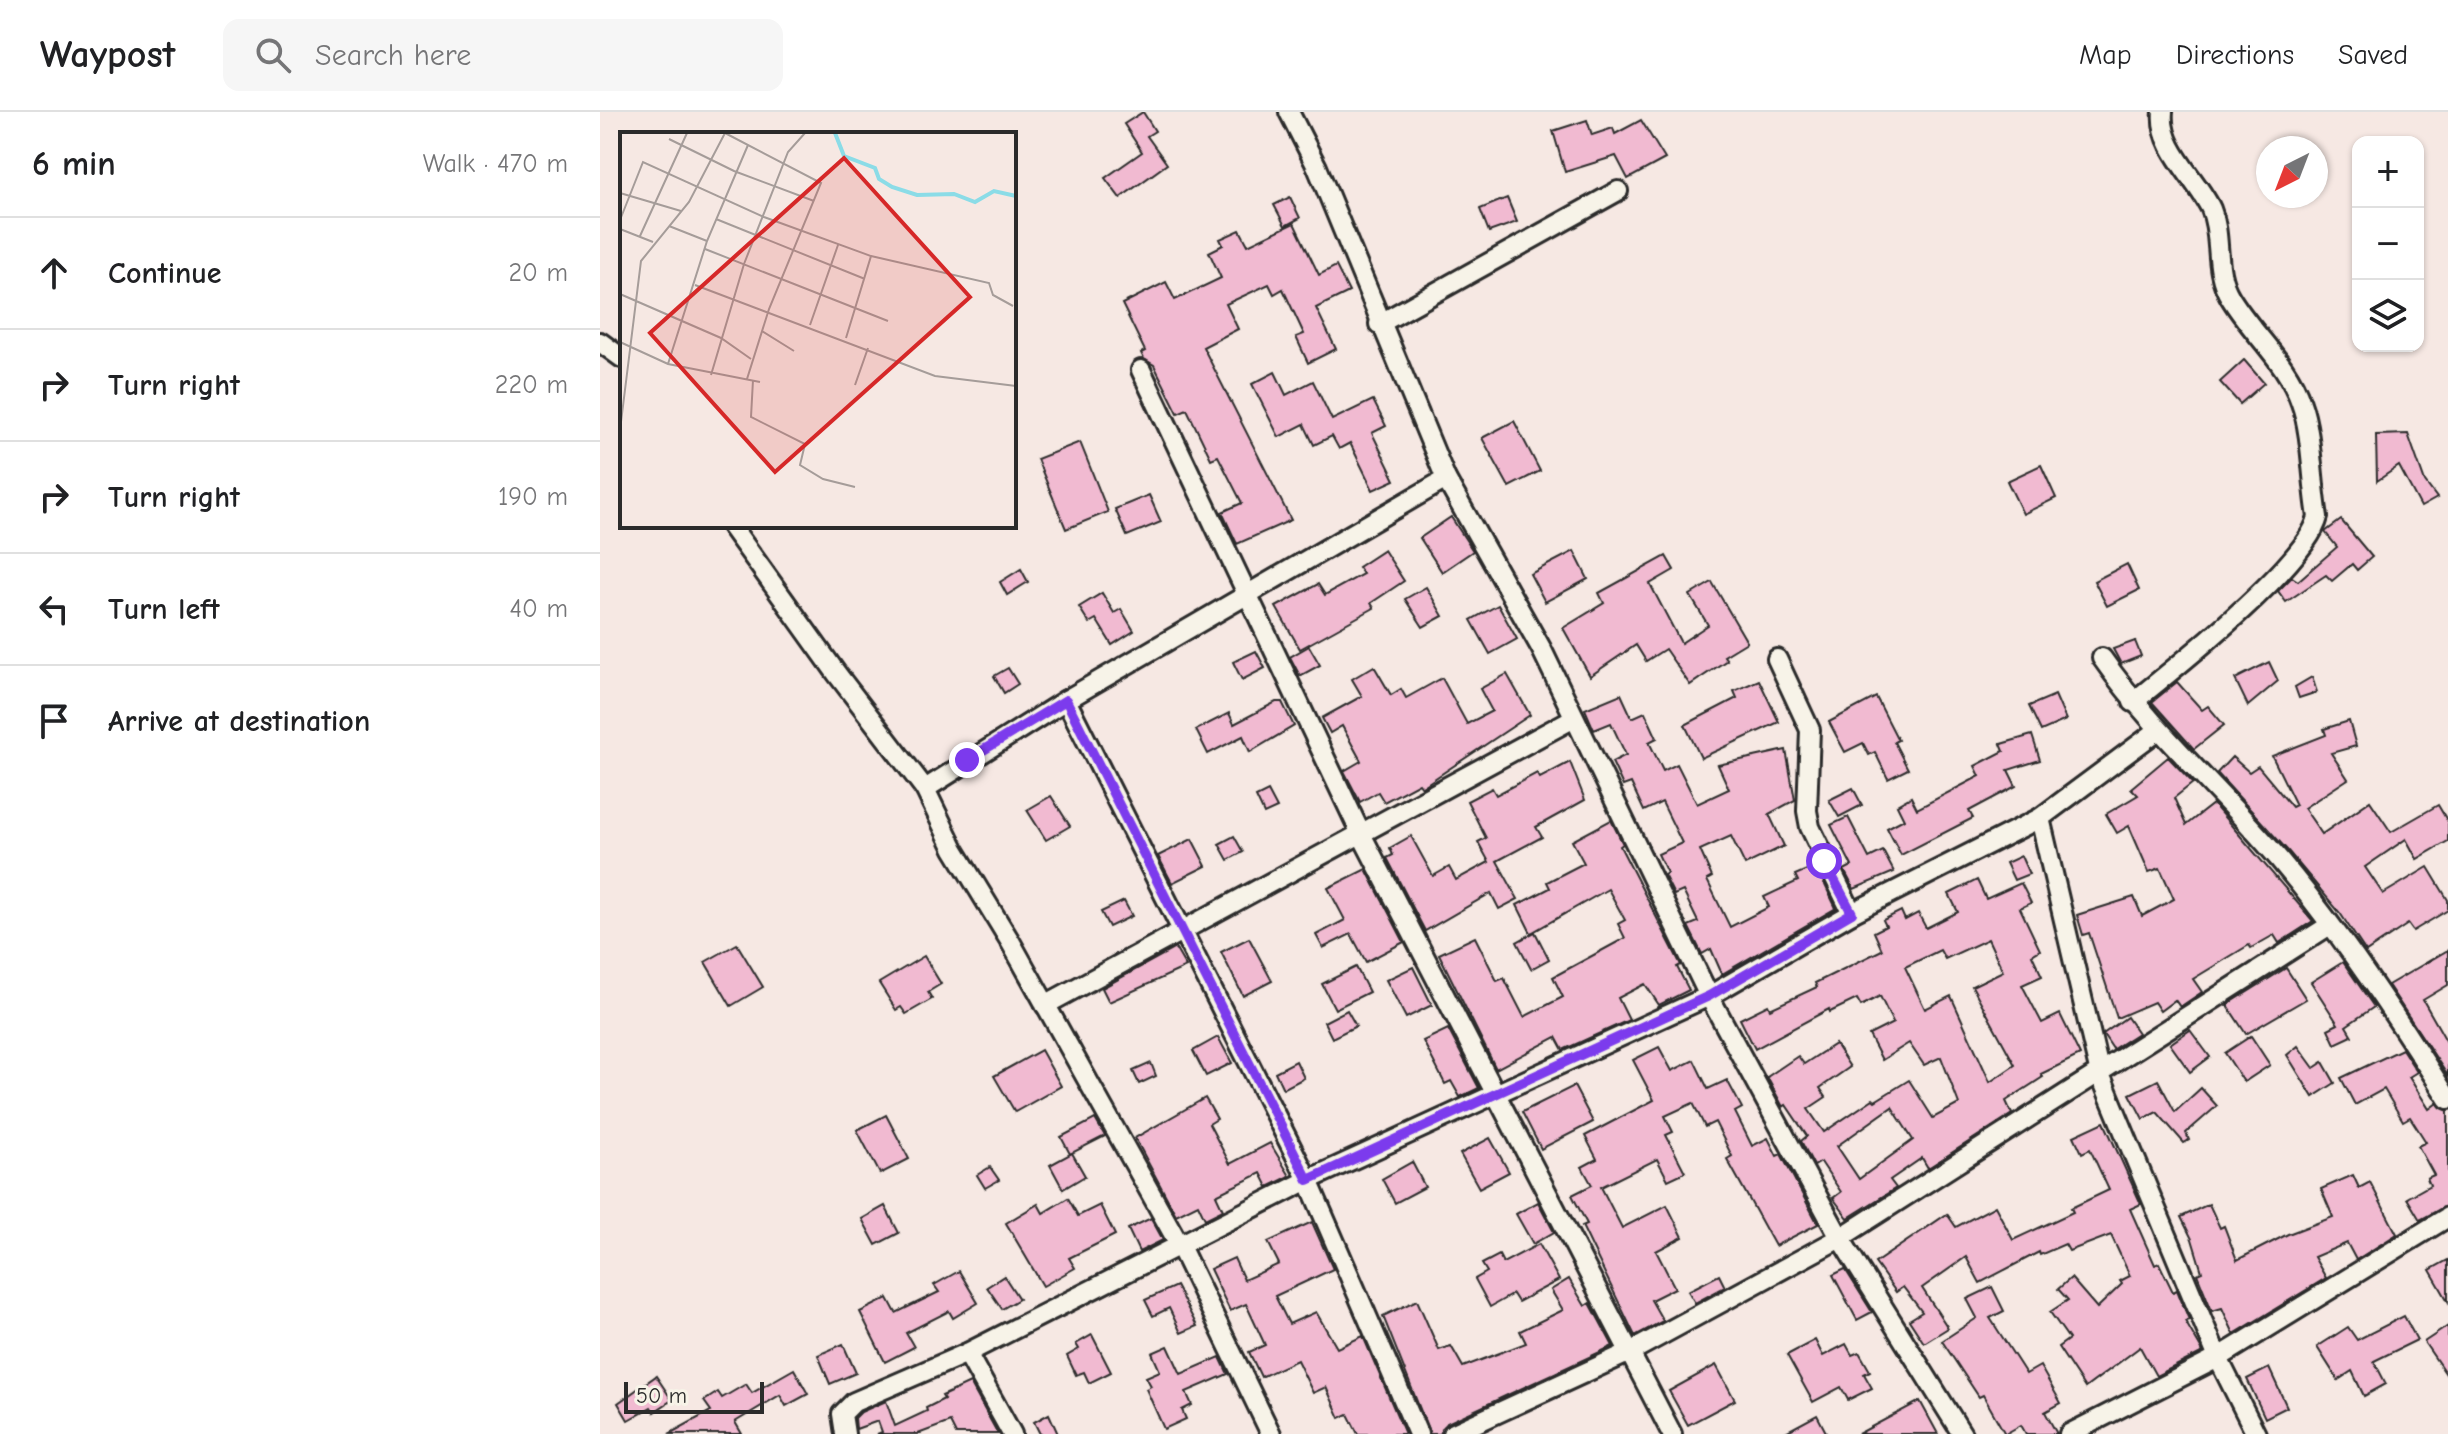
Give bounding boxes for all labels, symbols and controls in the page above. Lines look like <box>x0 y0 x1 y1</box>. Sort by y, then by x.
search box <box>223 19 783 91</box>
text: Waypost <box>40 33 175 77</box>
icon: search <box>251 33 295 77</box>
text: Search here <box>315 38 471 73</box>
text: Map <box>2079 39 2132 71</box>
text: Directions <box>2176 39 2294 71</box>
text: Saved <box>2338 39 2408 71</box>
inset map <box>620 132 1016 528</box>
north arrow <box>2256 136 2328 208</box>
map controls <box>2352 136 2424 352</box>
button: + <box>2352 136 2424 208</box>
text: 6 min <box>32 144 116 184</box>
text: Walk · 470 m <box>423 149 568 179</box>
button: − <box>2352 208 2424 280</box>
icon: ahead <box>32 251 76 295</box>
text: Continue <box>108 256 222 291</box>
text: 20 m <box>508 258 568 288</box>
button: layers <box>2352 280 2424 352</box>
icon: right <box>32 363 76 407</box>
text: Turn right <box>108 368 240 403</box>
text: 220 m <box>495 370 568 400</box>
icon: right <box>32 475 76 519</box>
text: Turn right <box>108 480 240 515</box>
text: 190 m <box>498 482 568 512</box>
icon: left <box>32 587 76 631</box>
text: Turn left <box>108 592 220 627</box>
text: 40 m <box>509 594 568 624</box>
icon: arrive <box>32 699 76 743</box>
text: Arrive at destination <box>108 704 370 739</box>
route end <box>949 742 985 778</box>
route start <box>1806 843 1842 879</box>
scale bar <box>624 1378 764 1414</box>
text: 50 m <box>636 1383 687 1409</box>

